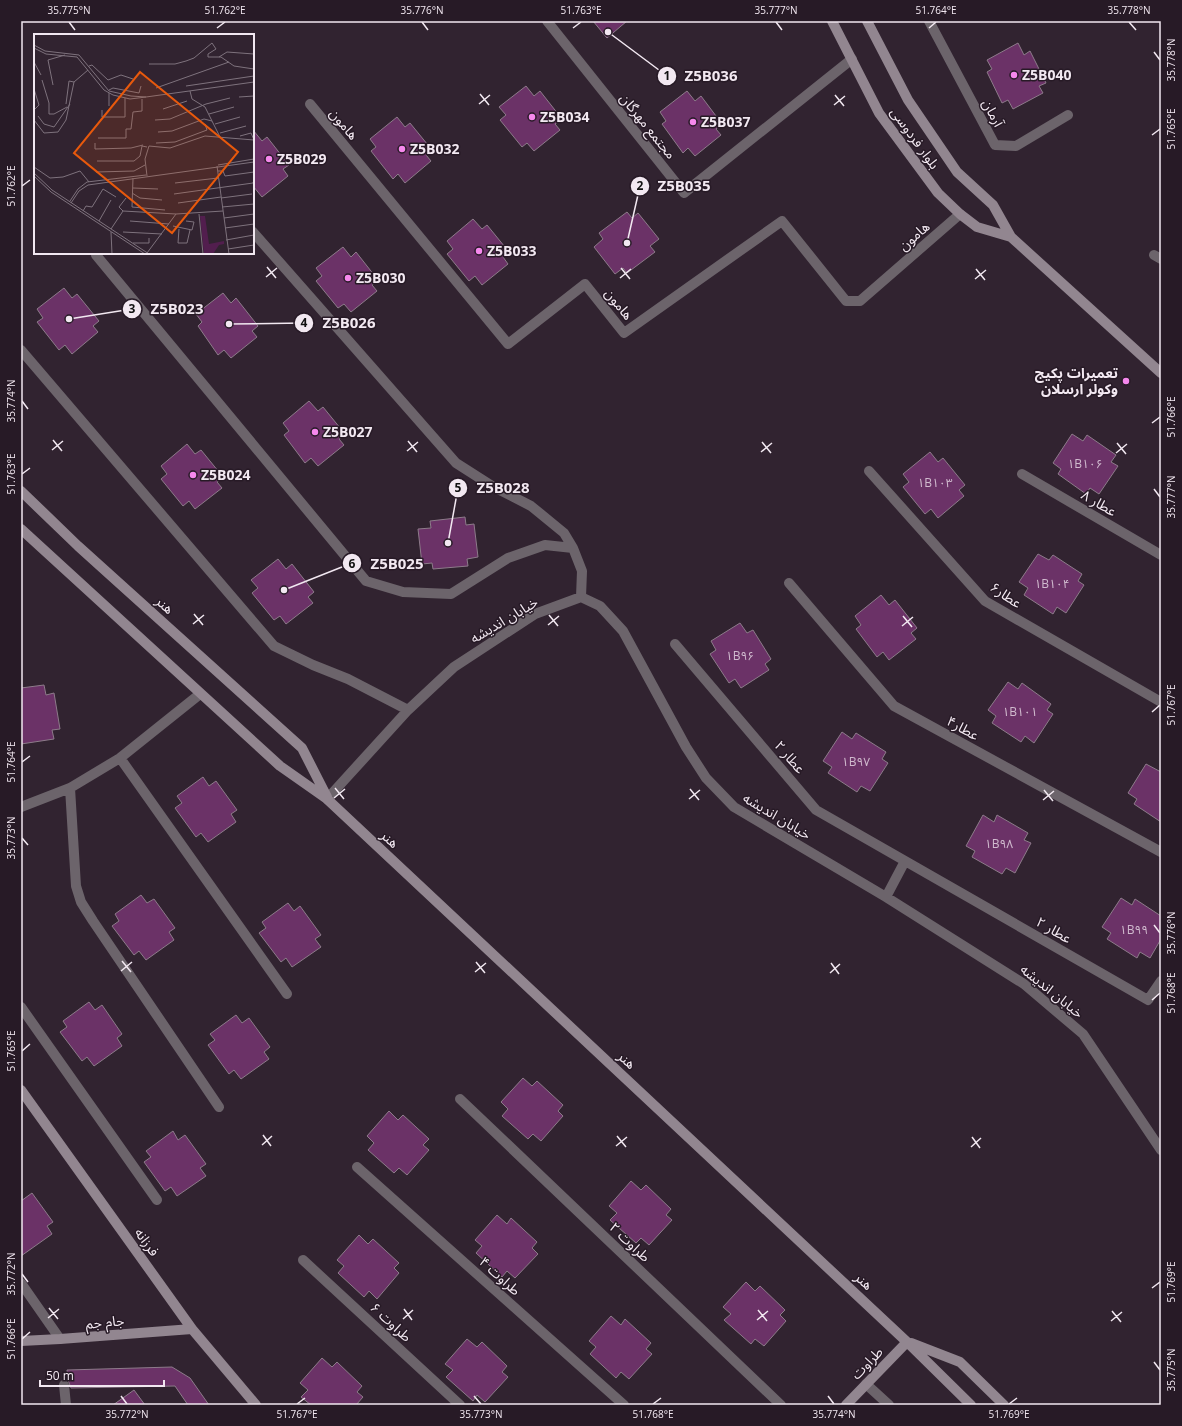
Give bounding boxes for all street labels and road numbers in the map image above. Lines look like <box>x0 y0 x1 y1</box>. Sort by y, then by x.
street label: مجتمع مهرگان <box>614 89 681 164</box>
street label: آرمان <box>978 96 1009 131</box>
street label: بلوار فردوسی <box>886 103 944 173</box>
street label: هامون <box>326 104 363 143</box>
street label: هامون <box>894 217 933 254</box>
street label: هامون <box>601 284 638 324</box>
street label: عطار ۸ <box>1078 485 1120 520</box>
street label: عطار۶ <box>987 577 1026 612</box>
street label: هنر <box>151 591 179 618</box>
street label: خیابان اندیشه <box>466 592 541 647</box>
street label: عطار۴ <box>944 711 983 744</box>
street label: عطار ۲ <box>771 736 810 777</box>
street label: خیابان اندیشه <box>740 788 815 843</box>
street label: هنر <box>376 825 404 852</box>
street label: عطار ۲ <box>1033 912 1075 947</box>
street label: خیابان اندیشه <box>1017 959 1088 1022</box>
street label: هنر <box>613 1046 641 1073</box>
street label: طراوت ۲ <box>606 1217 655 1266</box>
street label: فرزانه <box>131 1224 164 1260</box>
street label: طراوت ۴ <box>475 1252 525 1299</box>
street label: هنر <box>850 1267 878 1294</box>
street label: طراوت ۶ <box>367 1298 416 1346</box>
street label: جام جم <box>85 1310 125 1335</box>
street label: طراوت <box>847 1342 887 1383</box>

